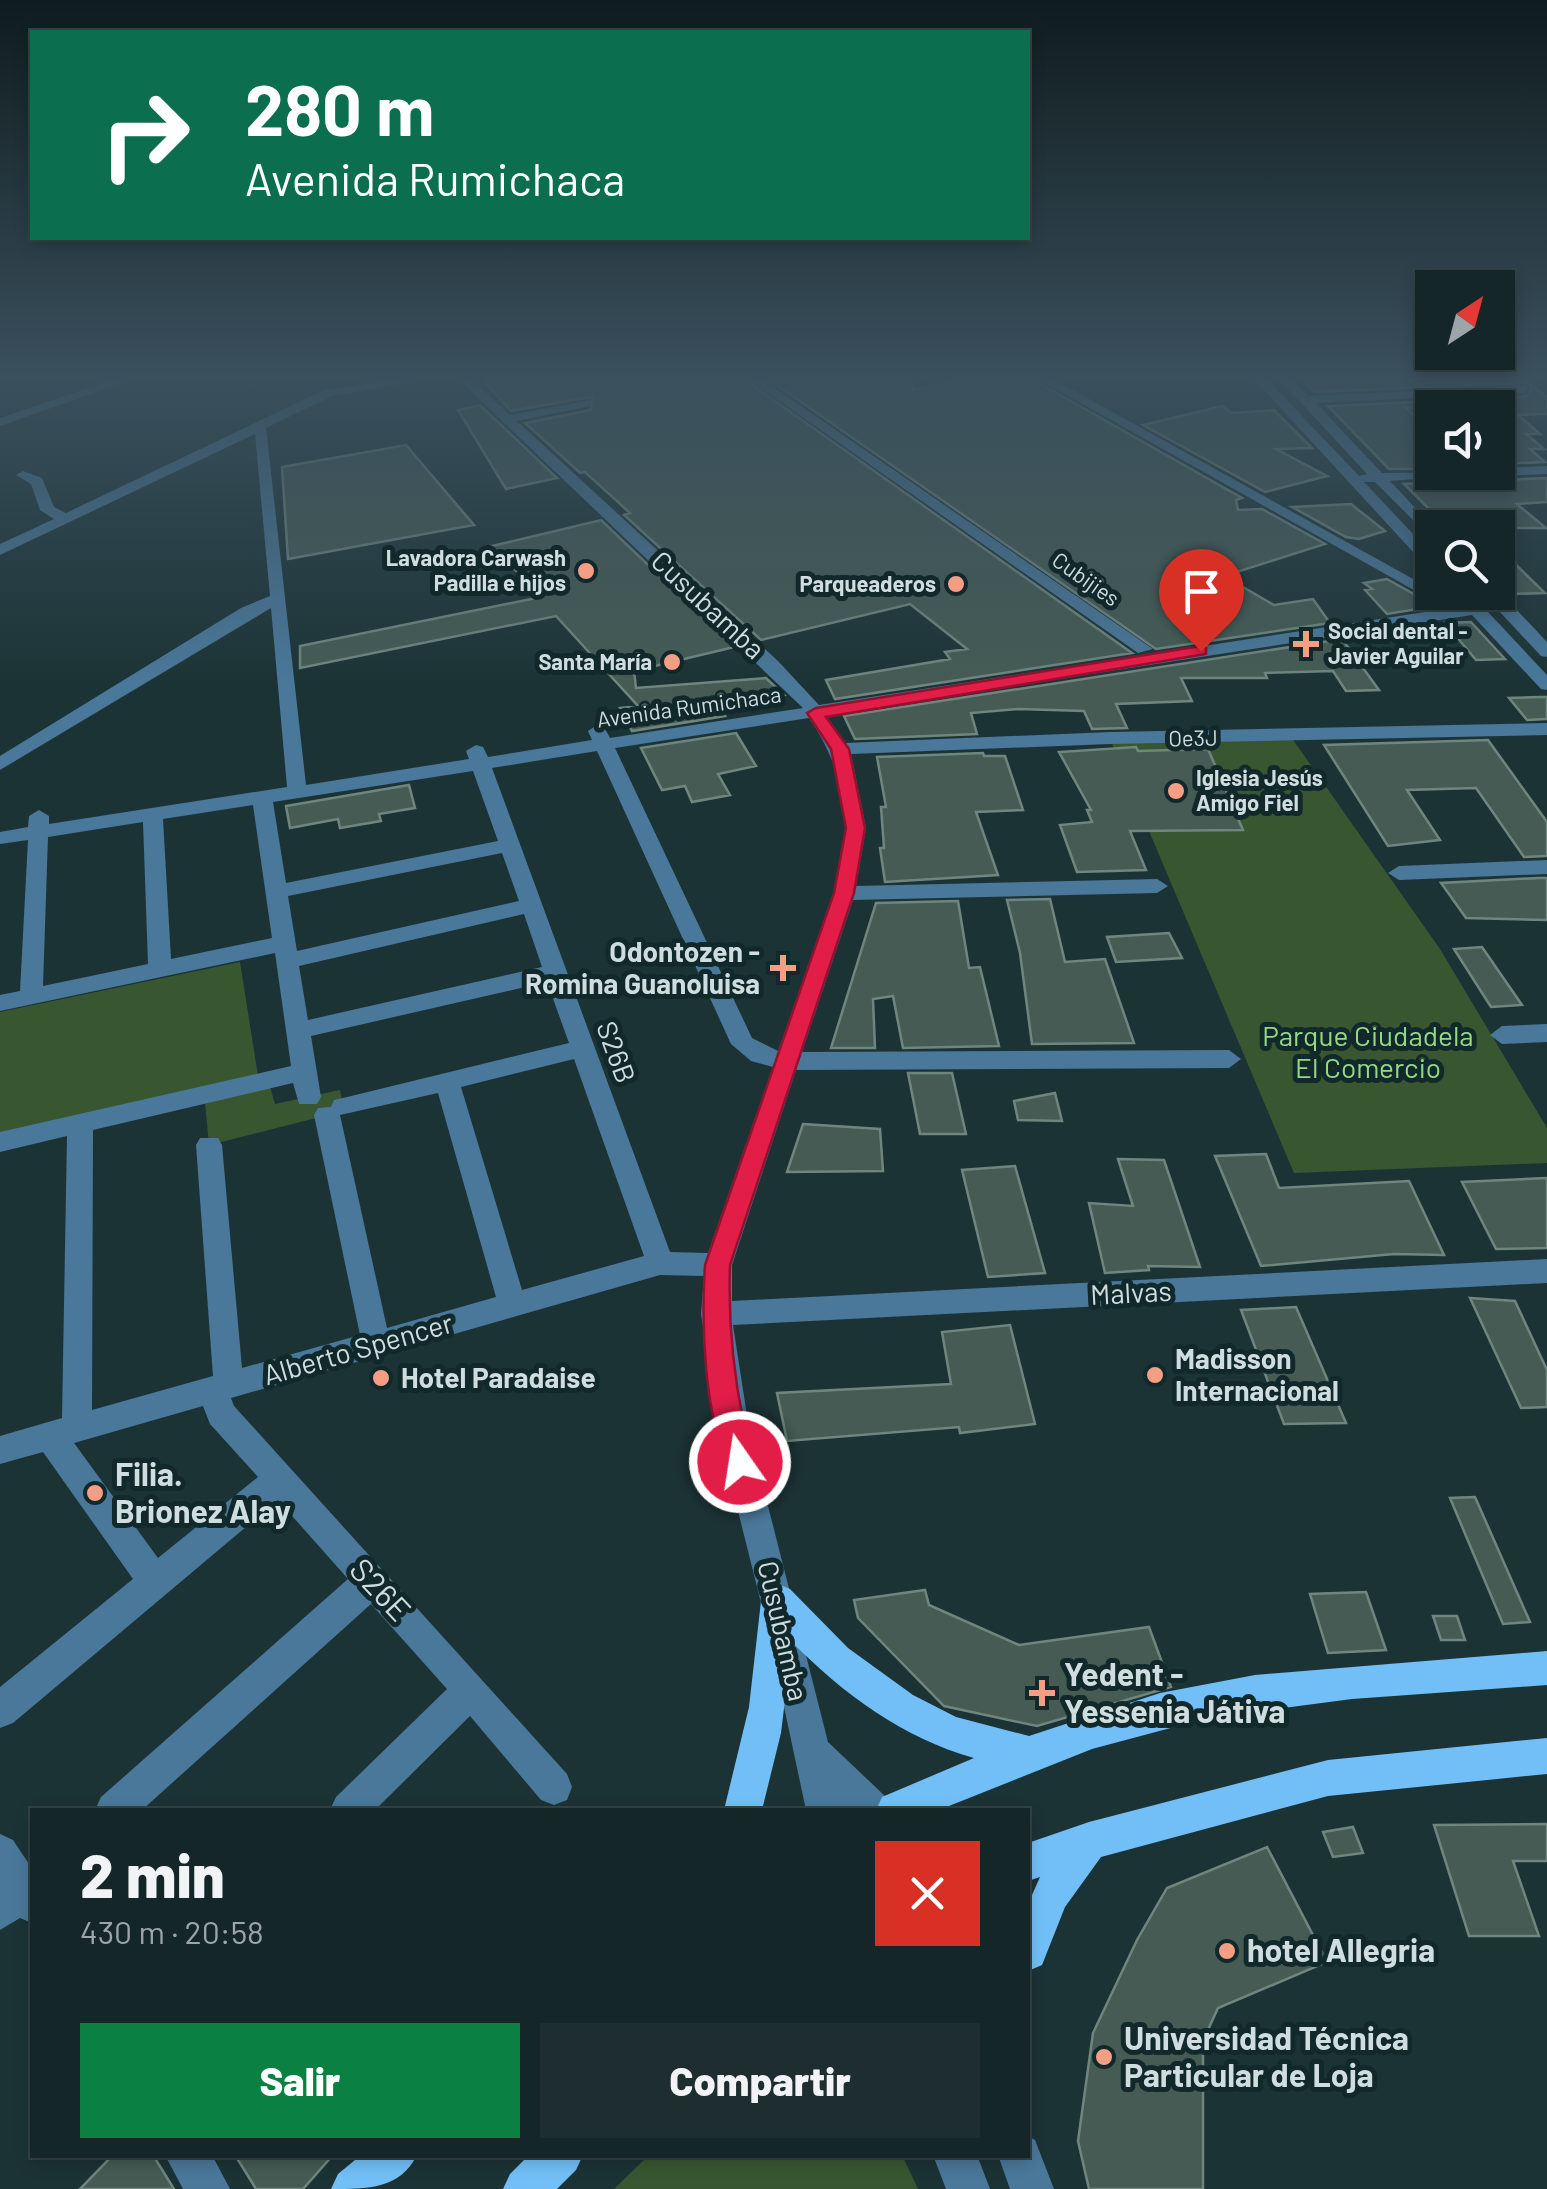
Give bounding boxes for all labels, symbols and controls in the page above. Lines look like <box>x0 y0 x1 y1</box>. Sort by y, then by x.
text: 280 m <box>245 66 434 150</box>
icon: right <box>80 70 210 200</box>
text: Avenida Rumichaca <box>245 151 625 205</box>
north arrow <box>1415 270 1515 370</box>
map controls <box>1415 270 1515 610</box>
button: sound <box>1415 390 1515 490</box>
button: search <box>1415 510 1515 610</box>
street label: Cusubamba <box>645 543 772 665</box>
place label: Lavadora Carwash Padilla e hijos <box>386 544 566 595</box>
street label: Cubijies <box>1048 546 1125 611</box>
pin <box>1159 549 1244 652</box>
marker: Lavadora Carwash Padilla e hijos <box>575 560 597 582</box>
icon: arrive <box>1174 564 1229 619</box>
place label: Parqueaderos <box>800 570 936 596</box>
marker: Parqueaderos <box>945 573 967 595</box>
place label: Social dental - Javier Aguilar <box>1328 617 1467 668</box>
marker: Social dental - Javier Aguilar <box>1293 631 1319 657</box>
place label: Santa María <box>538 648 652 674</box>
marker: Santa María <box>661 651 683 673</box>
street label: Avenida Rumichaca <box>595 680 783 732</box>
street label: Oe3J <box>1168 724 1218 750</box>
place label: Iglesia Jesús Amigo Fiel <box>1196 764 1323 815</box>
marker: Iglesia Jesús Amigo Fiel <box>1165 780 1187 802</box>
place label: Odontozen - Romina Guanoluisa <box>525 934 760 1000</box>
marker: Odontozen - Romina Guanoluisa <box>770 955 796 981</box>
street label: S26B <box>590 1016 644 1087</box>
park label: Parque Ciudadela El Comercio <box>1262 1018 1474 1084</box>
street label: Malvas <box>1089 1273 1173 1311</box>
street label: Alberto Spencer <box>259 1305 456 1391</box>
place label: Madisson Internacional <box>1175 1341 1339 1407</box>
place label: Hotel Paradaise <box>401 1360 596 1394</box>
marker: Madisson Internacional <box>1144 1364 1166 1386</box>
marker: Hotel Paradaise <box>370 1367 392 1389</box>
position arrow <box>688 1410 792 1514</box>
place label: Filia. Brionez Alay <box>115 1454 291 1529</box>
marker: Filia. Brionez Alay <box>84 1482 106 1504</box>
street label: S26E <box>343 1549 420 1628</box>
street label: Cusubamba <box>751 1557 817 1704</box>
place label: Yedent - Yessenia Játiva <box>1064 1654 1285 1729</box>
marker: Yedent - Yessenia Játiva <box>1029 1680 1055 1706</box>
text: 2 min <box>80 1838 225 1910</box>
button: close <box>875 1841 980 1946</box>
text: 430 m · 20:58 <box>80 1912 264 1950</box>
place label: hotel Allegria <box>1247 1930 1435 1968</box>
marker: hotel Allegria <box>1216 1940 1238 1962</box>
place label: Universidad Técnica Particular de Loja <box>1124 2018 1409 2093</box>
button: Salir <box>80 2023 520 2138</box>
button: Compartir <box>540 2023 980 2138</box>
marker: Universidad Técnica Particular de Loja <box>1093 2046 1115 2068</box>

